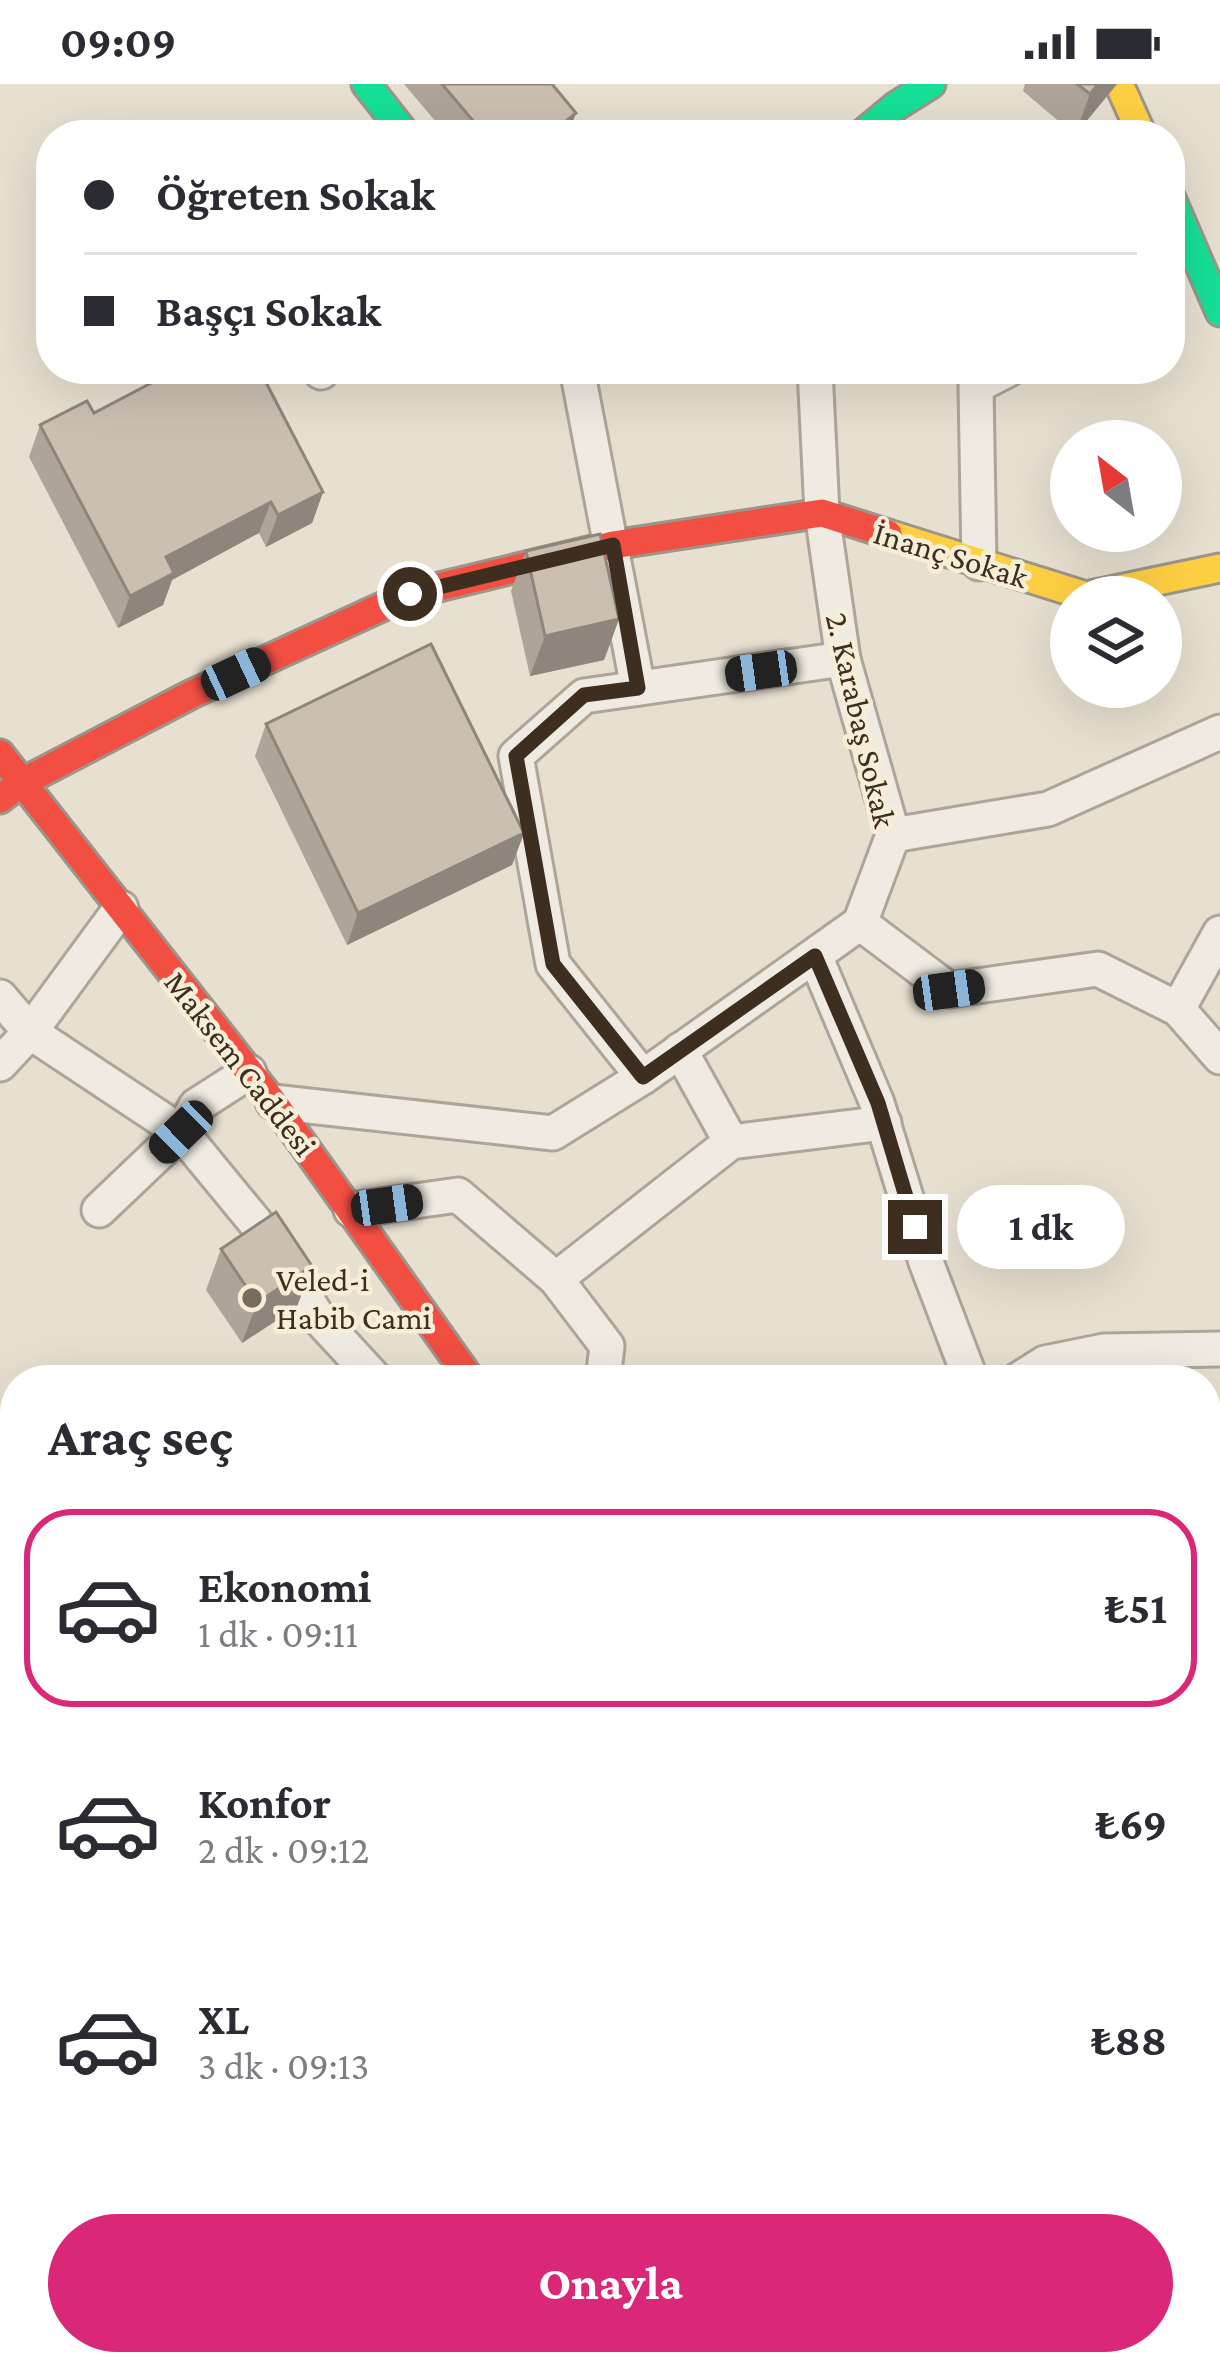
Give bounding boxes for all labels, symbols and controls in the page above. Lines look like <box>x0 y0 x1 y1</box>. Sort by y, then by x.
text: 09:09 <box>60 17 176 67</box>
text: Öğreten Sokak <box>156 170 435 220</box>
text: Başçı Sokak <box>156 286 381 336</box>
north arrow <box>1050 420 1182 552</box>
map controls <box>1050 420 1182 708</box>
street label: İnanç Sokak <box>869 514 1033 595</box>
route start <box>383 567 437 621</box>
button: layers <box>1050 576 1182 708</box>
street label: 2. Karabaş Sokak <box>819 609 904 831</box>
car <box>196 642 276 706</box>
car <box>723 648 799 694</box>
street label: Maksem Caddesi <box>157 964 324 1163</box>
car <box>911 967 987 1013</box>
car <box>143 1094 219 1170</box>
car <box>349 1182 425 1228</box>
callout: 1 dk <box>957 1185 1125 1269</box>
route end <box>888 1200 942 1254</box>
text: 1 dk <box>1009 1205 1073 1248</box>
place label: Veled-i Habib Cami <box>276 1261 431 1336</box>
marker: Veled-i Habib Cami <box>239 1285 265 1311</box>
text: Araç seç <box>48 1407 233 1467</box>
icon: car <box>54 1554 162 1662</box>
text: Ekonomi <box>198 1562 371 1612</box>
text: ₺51 <box>1105 1583 1167 1633</box>
text: 1 dk · 09:11 <box>198 1612 358 1655</box>
icon: car <box>54 1770 162 1878</box>
text: Konfor <box>198 1778 331 1828</box>
text: ₺69 <box>1096 1799 1167 1849</box>
text: 2 dk · 09:12 <box>198 1828 369 1871</box>
icon: car <box>54 1986 162 2094</box>
text: XL <box>198 1994 249 2044</box>
text: ₺88 <box>1091 2015 1167 2065</box>
text: 3 dk · 09:13 <box>198 2044 369 2087</box>
button: Onayla <box>48 2214 1173 2352</box>

